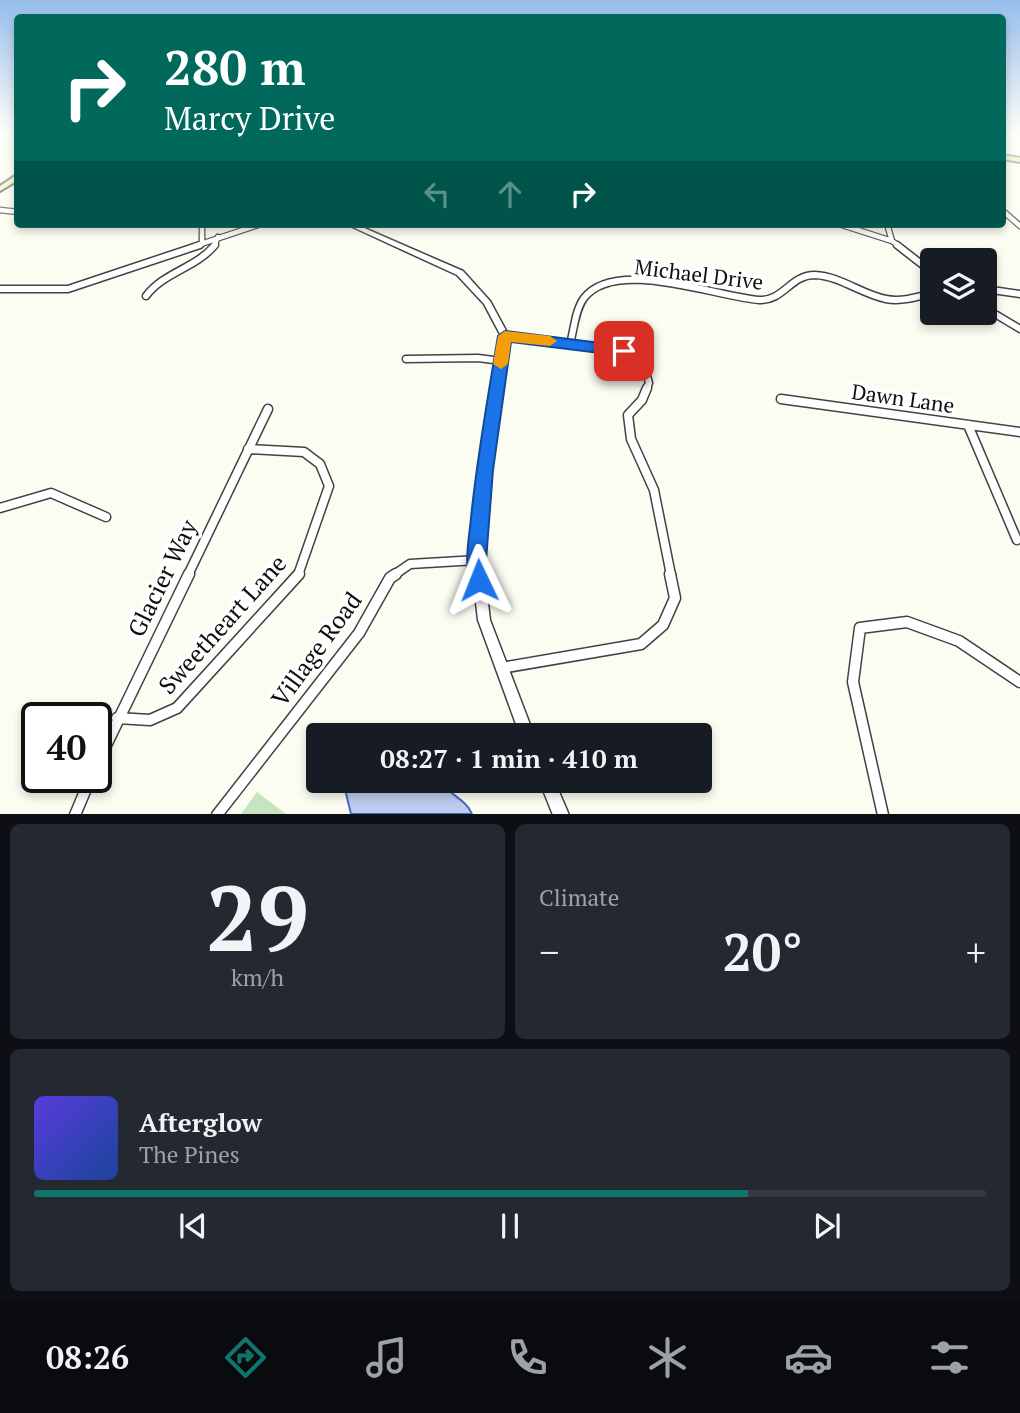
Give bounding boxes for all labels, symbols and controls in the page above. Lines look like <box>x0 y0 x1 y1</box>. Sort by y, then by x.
text: 280 m <box>164 34 306 99</box>
icon: right <box>49 42 140 133</box>
text: Marcy Drive <box>164 97 335 139</box>
icon: left <box>418 175 456 213</box>
icon: ahead <box>491 175 529 213</box>
icon: right <box>564 175 602 213</box>
map controls <box>920 248 997 325</box>
button: layers <box>920 248 997 325</box>
street label: Michael Drive <box>633 252 765 296</box>
pin <box>594 321 654 381</box>
icon: arrive <box>605 332 643 370</box>
street label: Dawn Lane <box>850 377 956 419</box>
street label: Glacier Way <box>120 513 204 642</box>
position arrow <box>442 543 516 617</box>
street label: Sweetheart Lane <box>151 548 293 700</box>
street label: Village Road <box>264 585 368 713</box>
speed limit sign: 40 <box>21 702 112 793</box>
text: 08:27 · 1 min · 410 m <box>380 741 638 775</box>
text: 29 <box>206 856 309 977</box>
text: Climate <box>539 882 619 913</box>
text: 20° <box>722 917 803 986</box>
text: − <box>539 927 559 977</box>
text: + <box>966 927 986 977</box>
text: km/h <box>231 962 284 993</box>
text: Afterglow <box>139 1105 262 1139</box>
text: The Pines <box>139 1139 240 1170</box>
icon: previous <box>174 1207 212 1245</box>
icon: pause <box>491 1207 529 1245</box>
icon: next <box>808 1207 846 1245</box>
icon: directions <box>221 1333 270 1382</box>
icon: music <box>362 1333 411 1382</box>
icon: phone <box>503 1333 552 1382</box>
icon: climate <box>643 1333 692 1382</box>
icon: car <box>784 1333 833 1382</box>
icon: filters <box>925 1333 974 1382</box>
text: 08:26 <box>46 1336 129 1378</box>

